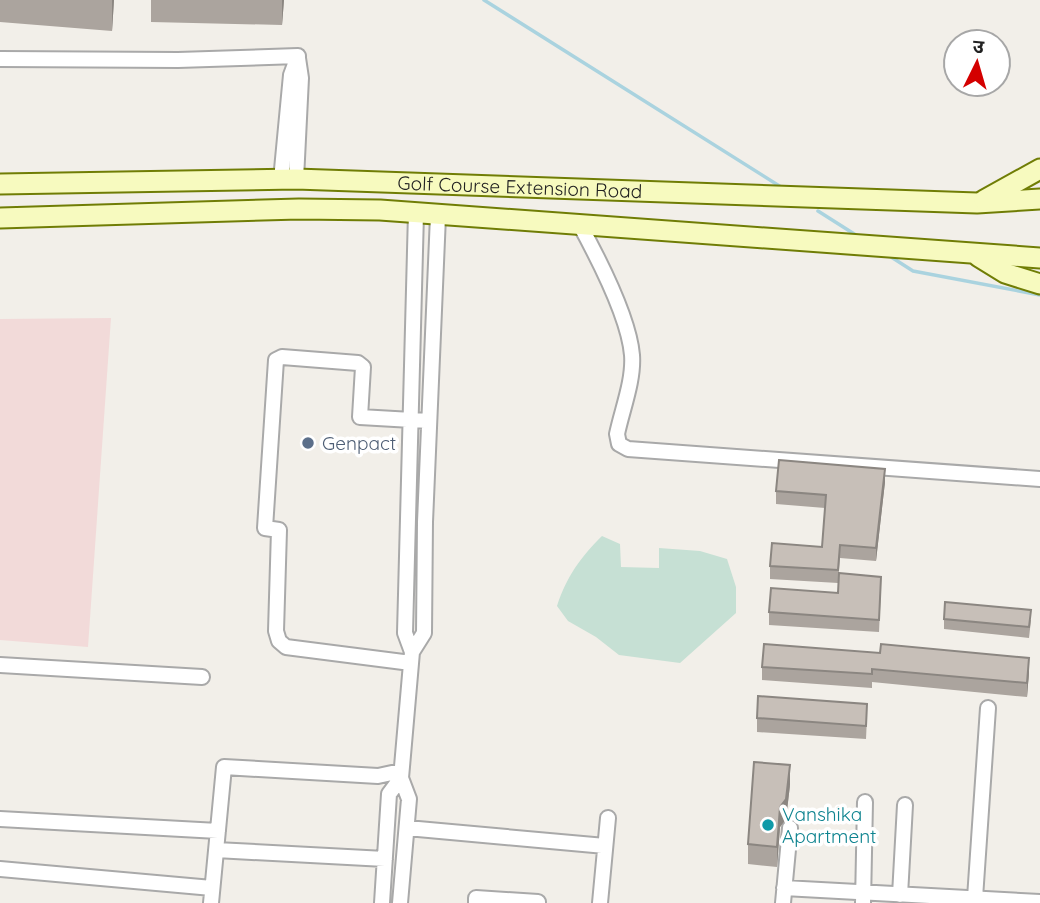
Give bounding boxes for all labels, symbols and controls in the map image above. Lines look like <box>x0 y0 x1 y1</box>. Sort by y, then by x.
north arrow <box>942 28 1012 98</box>
text: उ <box>972 34 986 59</box>
street label: Golf Course Extension Road <box>397 171 643 203</box>
place label: Genpact <box>322 431 396 455</box>
marker: Genpact <box>300 435 316 451</box>
place label: Vanshika Apartment <box>782 802 877 848</box>
marker: Vanshika Apartment <box>760 817 776 833</box>

